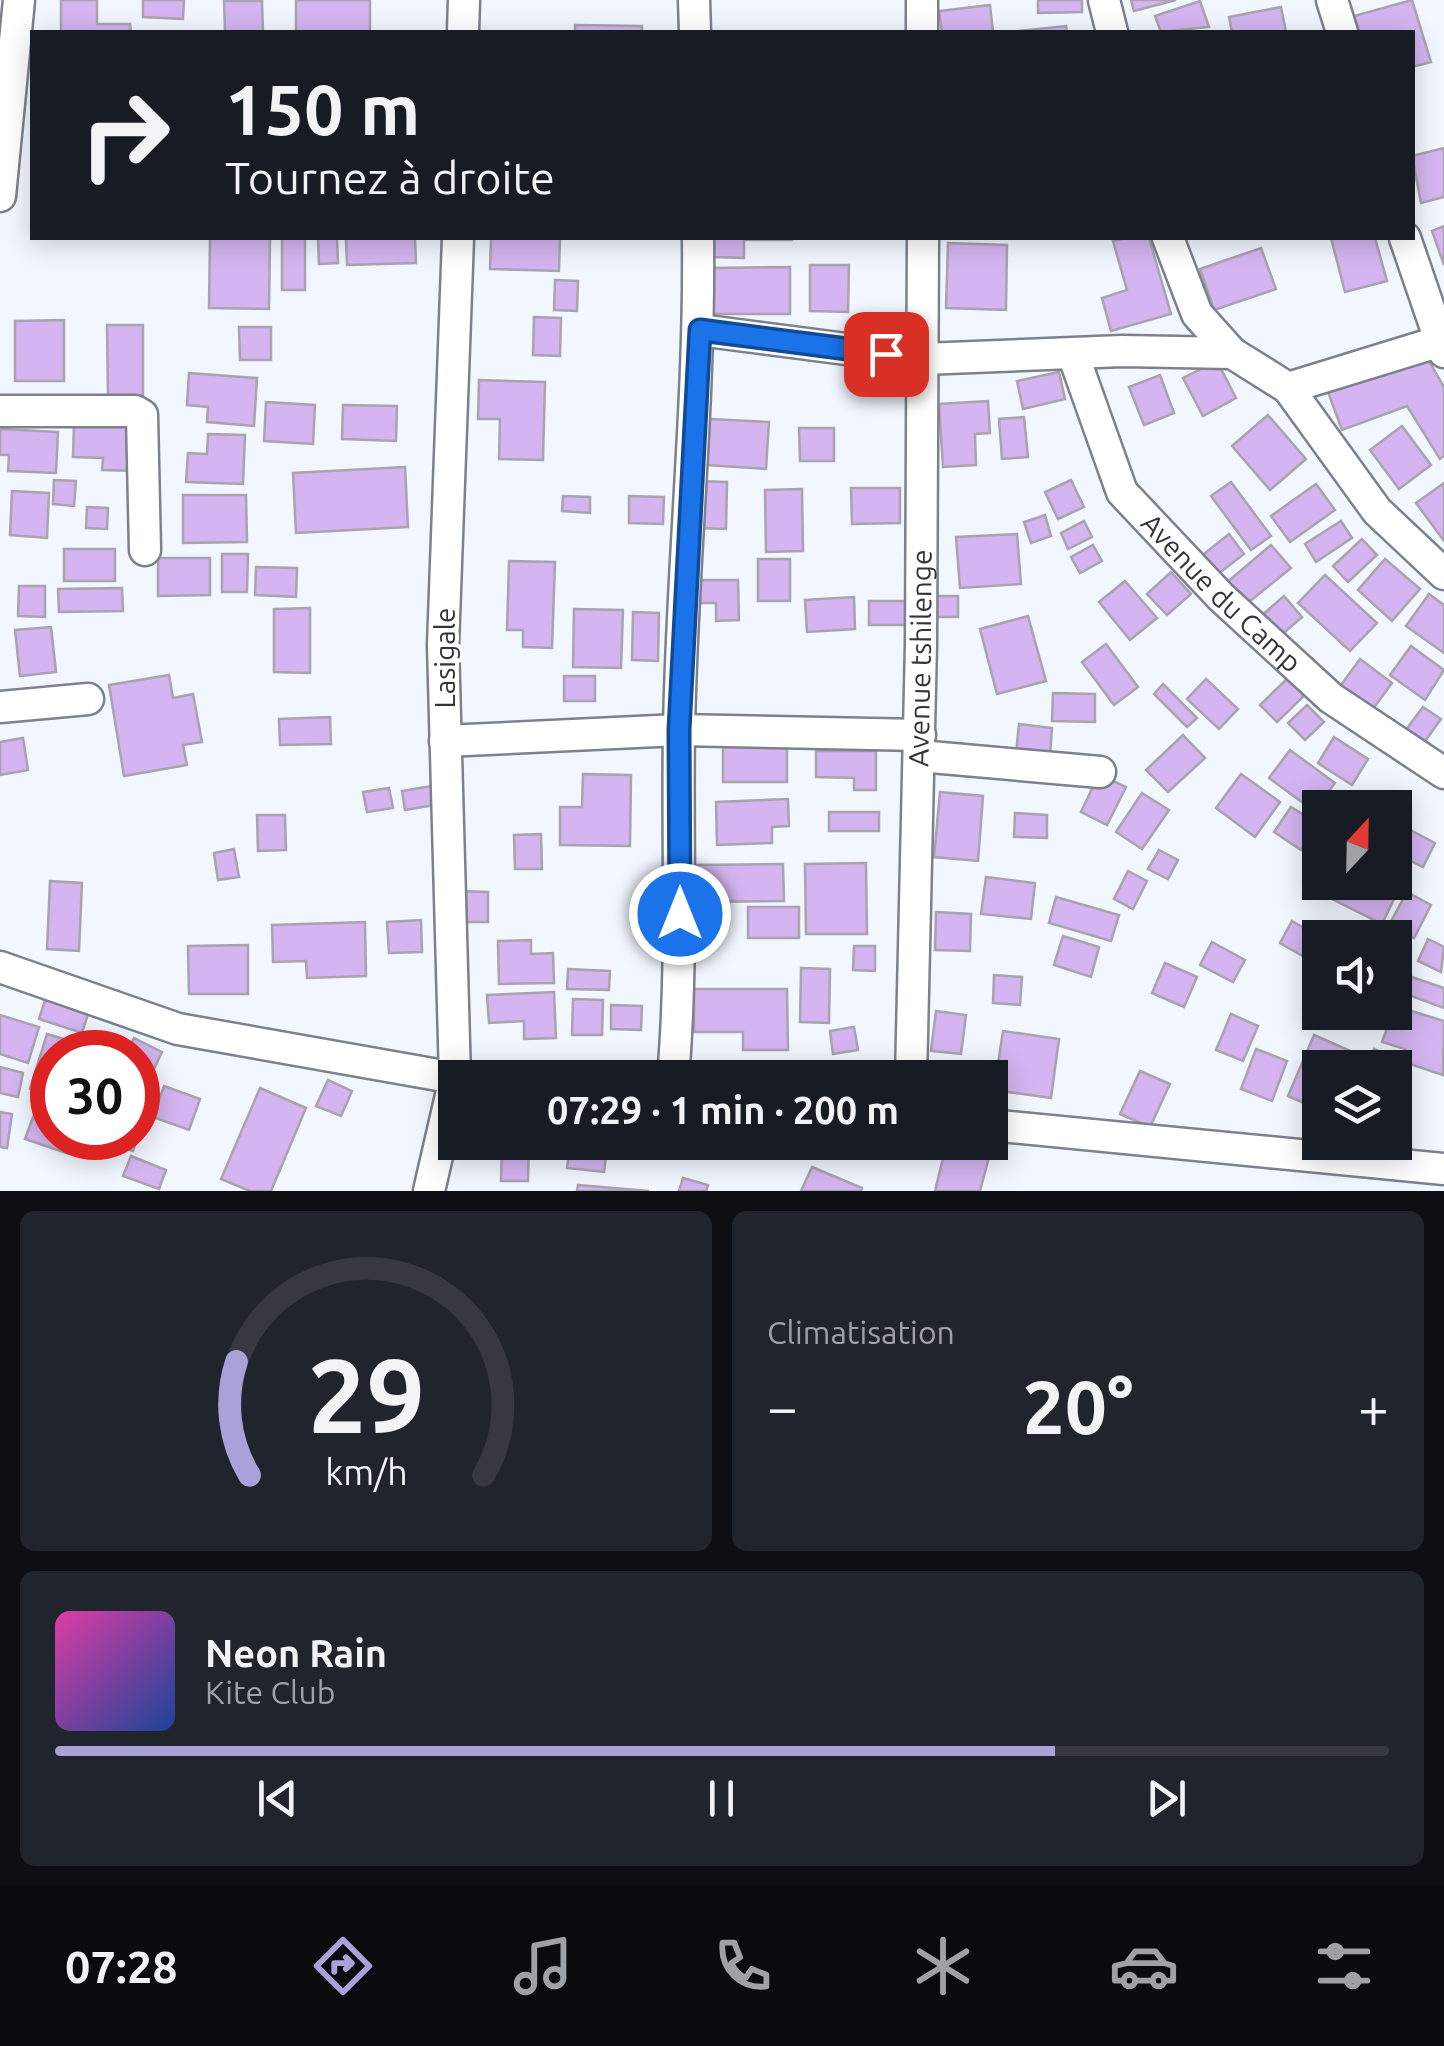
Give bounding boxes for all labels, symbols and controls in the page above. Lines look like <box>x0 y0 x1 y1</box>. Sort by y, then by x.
icon: right <box>60 70 190 200</box>
text: 150 m <box>225 70 420 148</box>
text: Tournez à droite <box>225 152 555 203</box>
pin <box>844 312 929 397</box>
icon: arrive <box>859 327 914 382</box>
street label: Avenue du Camp <box>1136 507 1308 678</box>
street label: Avenue tshilenge <box>902 549 936 767</box>
street label: Lasigale <box>429 608 460 708</box>
north arrow <box>1302 790 1412 900</box>
map controls <box>1302 790 1412 1160</box>
position arrow <box>628 862 732 966</box>
button: sound <box>1302 920 1412 1030</box>
speed limit sign: 30 <box>30 1030 160 1160</box>
button: layers <box>1302 1050 1412 1160</box>
text: 07:29 · 1 min · 200 m <box>547 1089 899 1131</box>
text: Climatisation <box>767 1314 955 1350</box>
text: 29 <box>307 1336 425 1453</box>
text: 20° <box>1022 1364 1134 1448</box>
text: − <box>767 1376 798 1437</box>
text: + <box>1358 1376 1389 1437</box>
text: km/h <box>325 1452 407 1492</box>
text: Neon Rain <box>205 1632 387 1674</box>
text: Kite Club <box>205 1674 335 1710</box>
icon: previous <box>250 1771 305 1826</box>
icon: pause <box>694 1771 749 1826</box>
icon: next <box>1139 1771 1194 1826</box>
icon: directions <box>308 1931 378 2001</box>
icon: music <box>508 1931 578 2001</box>
icon: phone <box>708 1931 778 2001</box>
icon: climate <box>908 1931 978 2001</box>
icon: car <box>1109 1931 1179 2001</box>
icon: filters <box>1309 1931 1379 2001</box>
text: 07:28 <box>65 1941 178 1992</box>

